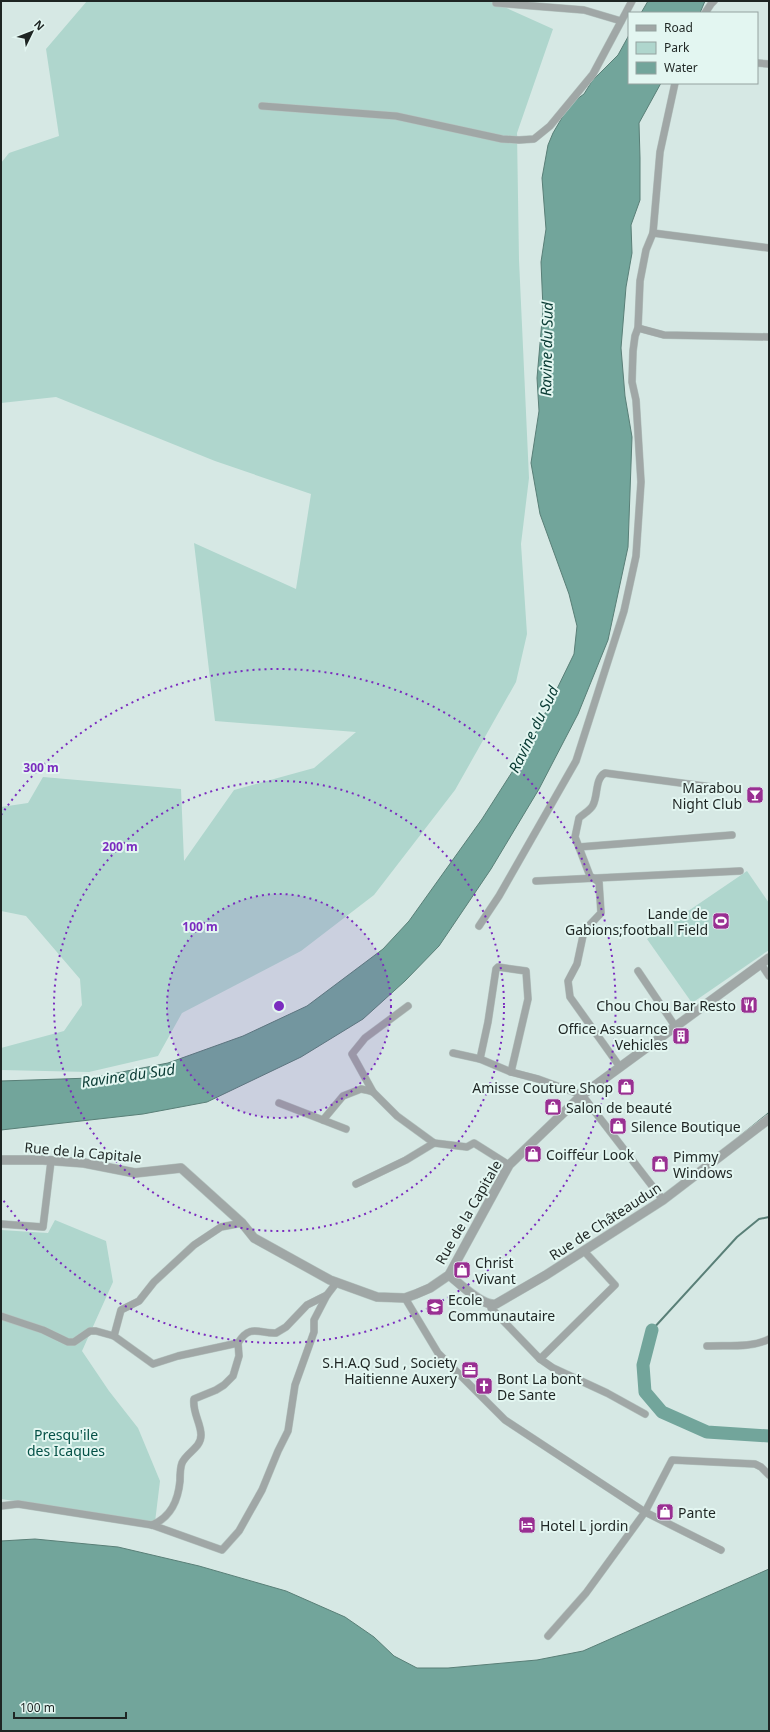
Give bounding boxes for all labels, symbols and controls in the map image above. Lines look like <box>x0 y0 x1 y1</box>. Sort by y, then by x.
north arrow <box>12 12 52 52</box>
legend <box>628 12 758 84</box>
text: N <box>31 16 48 33</box>
text: Road <box>664 19 693 36</box>
text: Park <box>664 39 690 56</box>
text: Water <box>664 59 698 76</box>
water label: Ravine du Sud <box>535 301 557 396</box>
water label: Ravine du Sud <box>503 682 563 776</box>
text: 300 m <box>23 759 59 776</box>
place label: Marabou Night Club <box>672 778 742 813</box>
bar icon: Marabou Night Club <box>745 785 765 805</box>
text: 200 m <box>102 838 138 855</box>
place label: Lande de Gabions;football Field <box>565 904 708 939</box>
sports icon: Lande de Gabions;football Field <box>711 911 731 931</box>
text: 100 m <box>182 918 218 935</box>
restaurant icon: Chou Chou Bar Resto <box>739 995 759 1015</box>
place label: Chou Chou Bar Resto <box>596 996 736 1015</box>
centre of rings <box>272 999 286 1013</box>
place label: Office Assuarnce Vehicles <box>558 1019 668 1054</box>
building icon: Office Assuarnce Vehicles <box>671 1026 691 1046</box>
water label: Ravine du Sud <box>80 1058 176 1091</box>
shop icon: Amisse Couture Shop <box>616 1077 636 1097</box>
place label: Amisse Couture Shop <box>472 1078 613 1097</box>
shop icon: Salon de beauté <box>543 1097 563 1117</box>
place label: Salon de beauté <box>566 1098 672 1117</box>
shop icon: Silence Boutique <box>608 1116 628 1136</box>
place label: Silence Boutique <box>631 1117 741 1136</box>
street label: Rue de la Capitale <box>24 1137 142 1167</box>
shop icon: Coiffeur Look <box>523 1144 543 1164</box>
place label: Coiffeur Look <box>546 1145 635 1164</box>
place label: Pimmy Windows <box>673 1147 733 1182</box>
shop icon: Pimmy Windows <box>650 1154 670 1174</box>
street label: Rue de la Capitale <box>430 1156 506 1268</box>
street label: Rue de Châteaudun <box>545 1178 665 1264</box>
place label: Christ Vivant <box>475 1253 516 1288</box>
shop icon: Christ Vivant <box>452 1260 472 1280</box>
place label: Ecole Communautaire <box>448 1290 555 1325</box>
school or university icon: Ecole Communautaire <box>425 1297 445 1317</box>
place label: S.H.A.Q Sud , Society Haitienne Auxery <box>322 1353 458 1388</box>
office icon: S.H.A.Q Sud , Society Haitienne Auxery <box>460 1360 480 1380</box>
place label: Bont La bont De Sante <box>497 1369 582 1404</box>
church icon: Bont La bont De Sante <box>474 1376 494 1396</box>
park label: Presqu'ile des Icaques <box>27 1425 105 1460</box>
shop icon: Pante <box>655 1502 675 1522</box>
place label: Pante <box>678 1503 716 1522</box>
hotel icon: Hotel L jordin <box>517 1515 537 1535</box>
place label: Hotel L jordin <box>540 1516 628 1535</box>
scale bar <box>14 1694 126 1720</box>
text: 100 m <box>20 1699 55 1716</box>

